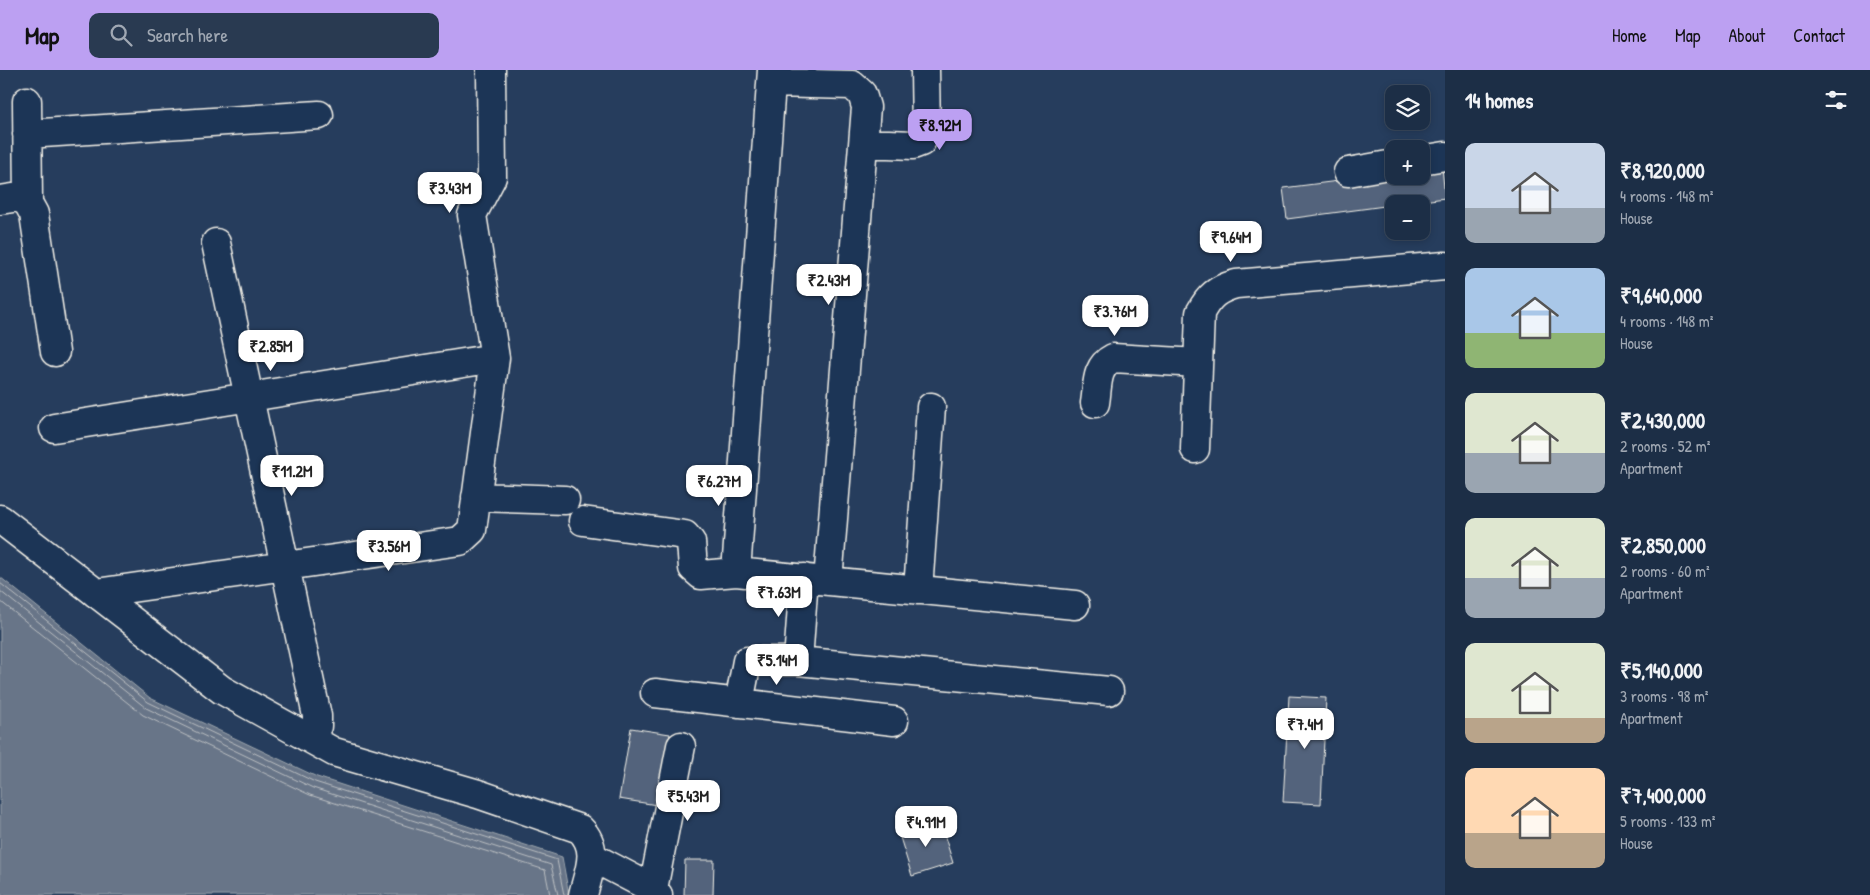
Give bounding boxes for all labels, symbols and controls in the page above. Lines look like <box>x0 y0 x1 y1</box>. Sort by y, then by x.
search box <box>89 13 439 58</box>
text: Map <box>25 19 59 51</box>
icon: search <box>107 21 135 49</box>
text: Search here <box>147 22 228 48</box>
text: Home <box>1612 23 1647 48</box>
text: Map <box>1675 23 1700 48</box>
text: About <box>1728 23 1765 48</box>
text: Contact <box>1793 23 1845 48</box>
map controls <box>1385 85 1430 240</box>
button: layers <box>1385 85 1430 130</box>
text: 14 homes <box>1465 86 1533 115</box>
icon: filters <box>1822 86 1850 114</box>
pin: ₹8.92M <box>899 108 981 151</box>
text: ₹8.92M <box>919 114 961 136</box>
button: + <box>1385 140 1430 185</box>
text: ₹8,920,000 <box>1620 156 1705 185</box>
icon: home <box>1505 163 1565 223</box>
pin: ₹3.43M <box>409 172 491 214</box>
text: ₹3.43M <box>429 177 471 199</box>
text: 4 rooms · 148 m² <box>1620 185 1713 207</box>
button: − <box>1385 195 1430 240</box>
text: House <box>1620 207 1653 229</box>
pin: ₹9.64M <box>1190 220 1272 263</box>
text: ₹9.64M <box>1211 226 1251 248</box>
pin: ₹2.43M <box>788 264 870 306</box>
text: ₹2.43M <box>808 269 850 291</box>
text: ₹9,640,000 <box>1620 281 1702 310</box>
icon: home <box>1505 288 1565 348</box>
pin: ₹3.76M <box>1074 294 1156 337</box>
text: ₹3.76M <box>1093 300 1137 322</box>
text: 4 rooms · 148 m² <box>1620 310 1713 332</box>
pin: ₹2.85M <box>230 330 312 372</box>
text: House <box>1620 332 1653 354</box>
text: ₹2.85M <box>249 335 293 357</box>
text: ₹2,430,000 <box>1620 406 1705 435</box>
icon: home <box>1505 413 1565 473</box>
text: 2 rooms · 52 m² <box>1620 435 1710 457</box>
pin: ₹11.2M <box>251 454 333 497</box>
text: Apartment <box>1620 457 1683 479</box>
text: ₹11.2M <box>271 460 313 482</box>
pin: ₹6.27M <box>678 464 760 507</box>
text: ₹6.27M <box>697 470 741 492</box>
pin: ₹3.56M <box>348 530 430 572</box>
text: ₹2,850,000 <box>1620 531 1706 560</box>
text: ₹3.56M <box>368 535 410 557</box>
icon: home <box>1505 538 1565 598</box>
text: 2 rooms · 60 m² <box>1620 560 1710 582</box>
pin: ₹7.63M <box>738 576 820 618</box>
text: ₹7.63M <box>757 581 801 603</box>
text: Apartment <box>1620 582 1683 604</box>
pin: ₹5.14M <box>736 644 818 686</box>
text: ₹5.14M <box>757 649 797 671</box>
text: ₹5,140,000 <box>1620 656 1703 685</box>
icon: home <box>1505 663 1565 723</box>
text: 3 rooms · 98 m² <box>1620 685 1709 707</box>
text: Apartment <box>1620 707 1683 729</box>
pin: ₹7.4M <box>1270 708 1340 750</box>
text: ₹7.4M <box>1287 713 1323 735</box>
pin: ₹5.43M <box>647 780 729 822</box>
text: ₹7,400,000 <box>1620 781 1706 810</box>
text: ₹5.43M <box>667 785 709 807</box>
icon: home <box>1505 788 1565 848</box>
pin: ₹4.91M <box>885 806 967 848</box>
text: 5 rooms · 133 m² <box>1620 810 1716 832</box>
text: ₹4.91M <box>906 811 946 833</box>
text: House <box>1620 832 1653 854</box>

